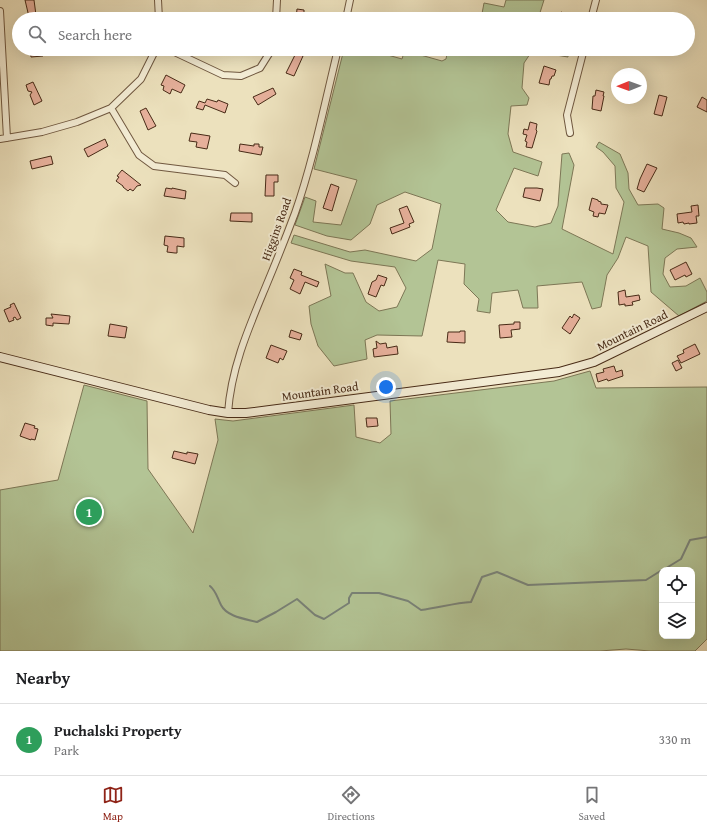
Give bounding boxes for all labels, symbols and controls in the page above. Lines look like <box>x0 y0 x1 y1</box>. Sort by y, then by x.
search box <box>12 12 695 56</box>
icon: search <box>26 23 48 45</box>
text: Search here <box>58 24 132 45</box>
north arrow <box>611 68 647 104</box>
street label: Higgins Road <box>257 195 295 263</box>
street label: Mountain Road <box>594 305 671 355</box>
street label: Mountain Road <box>281 377 360 405</box>
your location <box>376 377 396 397</box>
pin: 1 <box>76 497 102 527</box>
map controls <box>659 567 695 639</box>
button: locate <box>659 567 695 603</box>
button: layers <box>659 603 695 639</box>
text: Nearby <box>16 665 70 690</box>
text: Puchalski Property <box>54 720 182 741</box>
text: 1 <box>26 730 32 749</box>
text: 330 m <box>659 730 691 749</box>
text: Park <box>54 741 79 760</box>
tab: Map <box>102 784 124 824</box>
tab: Directions <box>328 784 375 824</box>
tab: Saved <box>578 784 605 824</box>

